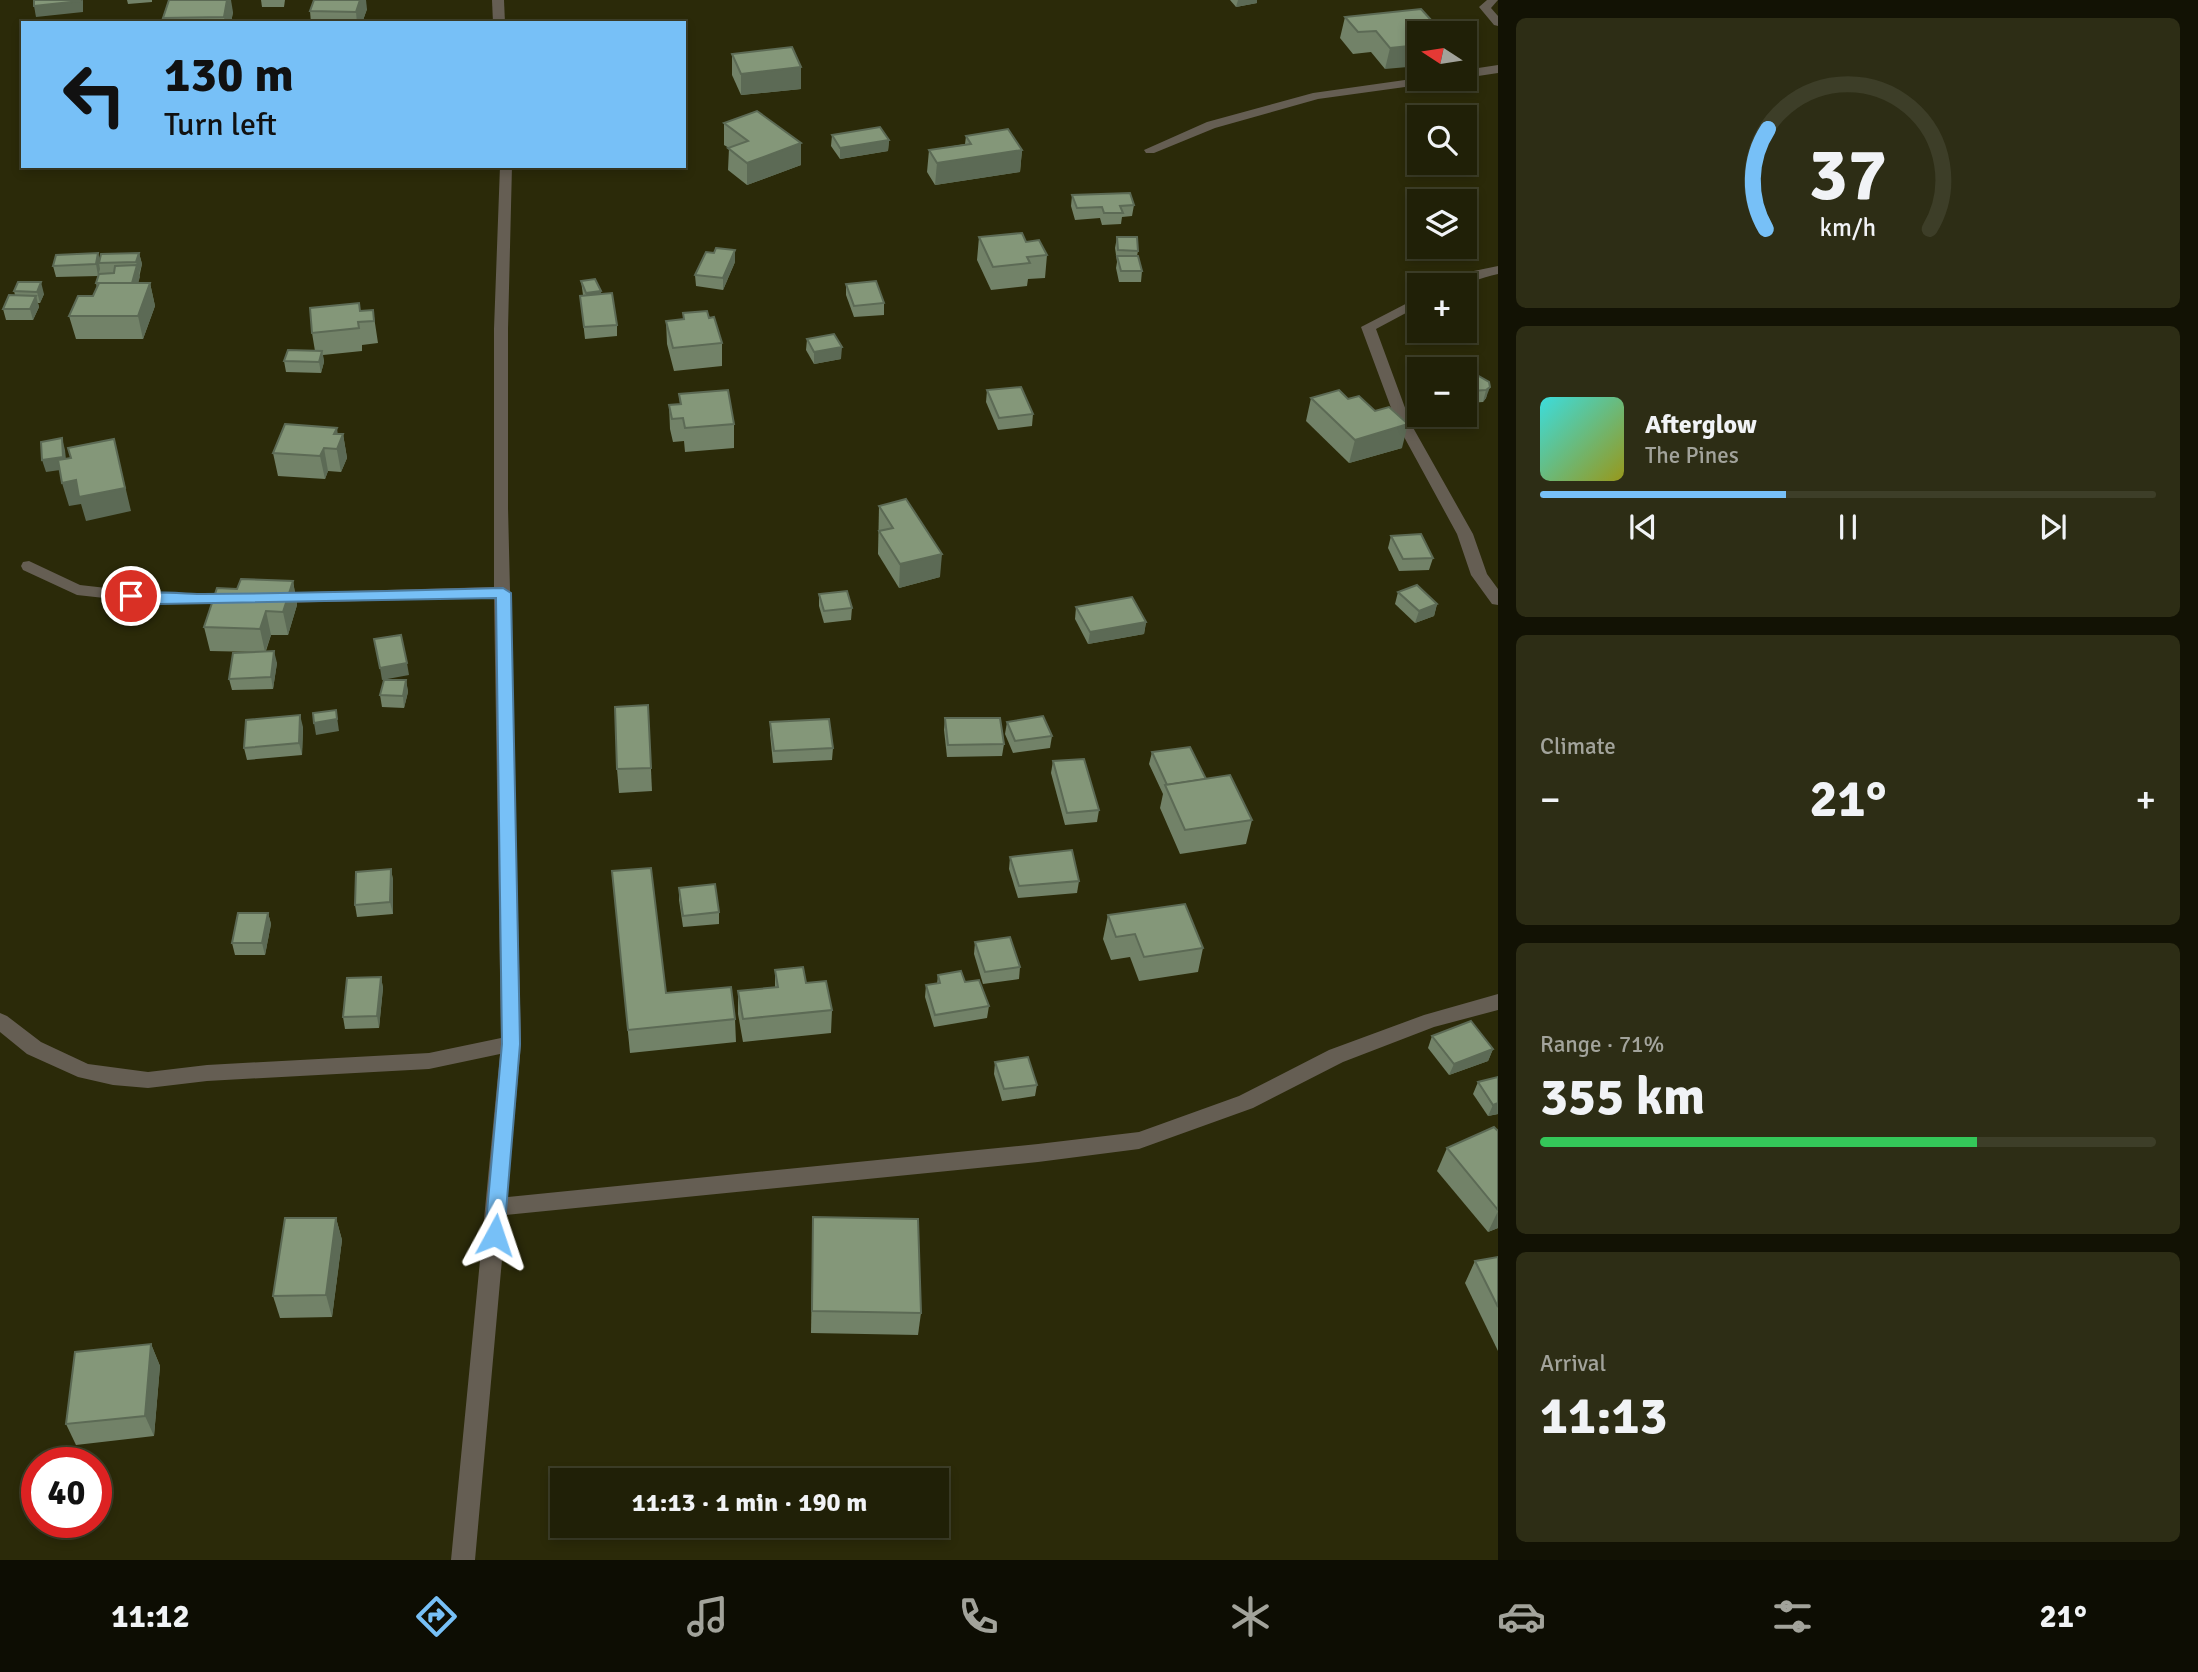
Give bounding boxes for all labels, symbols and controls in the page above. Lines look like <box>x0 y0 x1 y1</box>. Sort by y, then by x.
north arrow <box>1407 21 1477 91</box>
map controls <box>1407 21 1477 427</box>
text: 130 m <box>164 45 294 105</box>
icon: left <box>49 49 140 140</box>
text: Turn left <box>164 105 277 144</box>
button: search <box>1407 105 1477 175</box>
text: 37 <box>1809 132 1887 221</box>
button: layers <box>1407 189 1477 259</box>
text: km/h <box>1820 212 1876 243</box>
button: + <box>1407 273 1477 343</box>
button: − <box>1407 357 1477 427</box>
text: Afterglow <box>1645 409 1757 441</box>
text: The Pines <box>1645 441 1739 470</box>
icon: previous <box>1624 508 1662 546</box>
icon: pause <box>1829 508 1867 546</box>
icon: next <box>2034 508 2072 546</box>
pin <box>101 566 161 626</box>
icon: arrive <box>112 577 150 615</box>
text: Climate <box>1540 732 1616 761</box>
text: 21° <box>1810 767 1886 831</box>
text: − <box>1540 776 1561 823</box>
text: + <box>2135 776 2156 823</box>
text: Range · 71% <box>1540 1030 1664 1059</box>
text: 355 km <box>1540 1065 1705 1129</box>
position arrow <box>458 1198 532 1272</box>
text: Arrival <box>1540 1349 1606 1378</box>
text: 11:13 <box>1540 1384 1668 1448</box>
speed limit sign: 40 <box>21 1447 112 1538</box>
text: 11:13 · 1 min · 190 m <box>632 1487 867 1519</box>
icon: directions <box>412 1592 461 1641</box>
icon: music <box>683 1592 732 1641</box>
icon: phone <box>954 1592 1003 1641</box>
icon: climate <box>1226 1592 1275 1641</box>
icon: car <box>1497 1592 1546 1641</box>
icon: filters <box>1768 1592 1817 1641</box>
text: 11:12 <box>111 1597 190 1636</box>
text: 21° <box>2039 1597 2087 1636</box>

